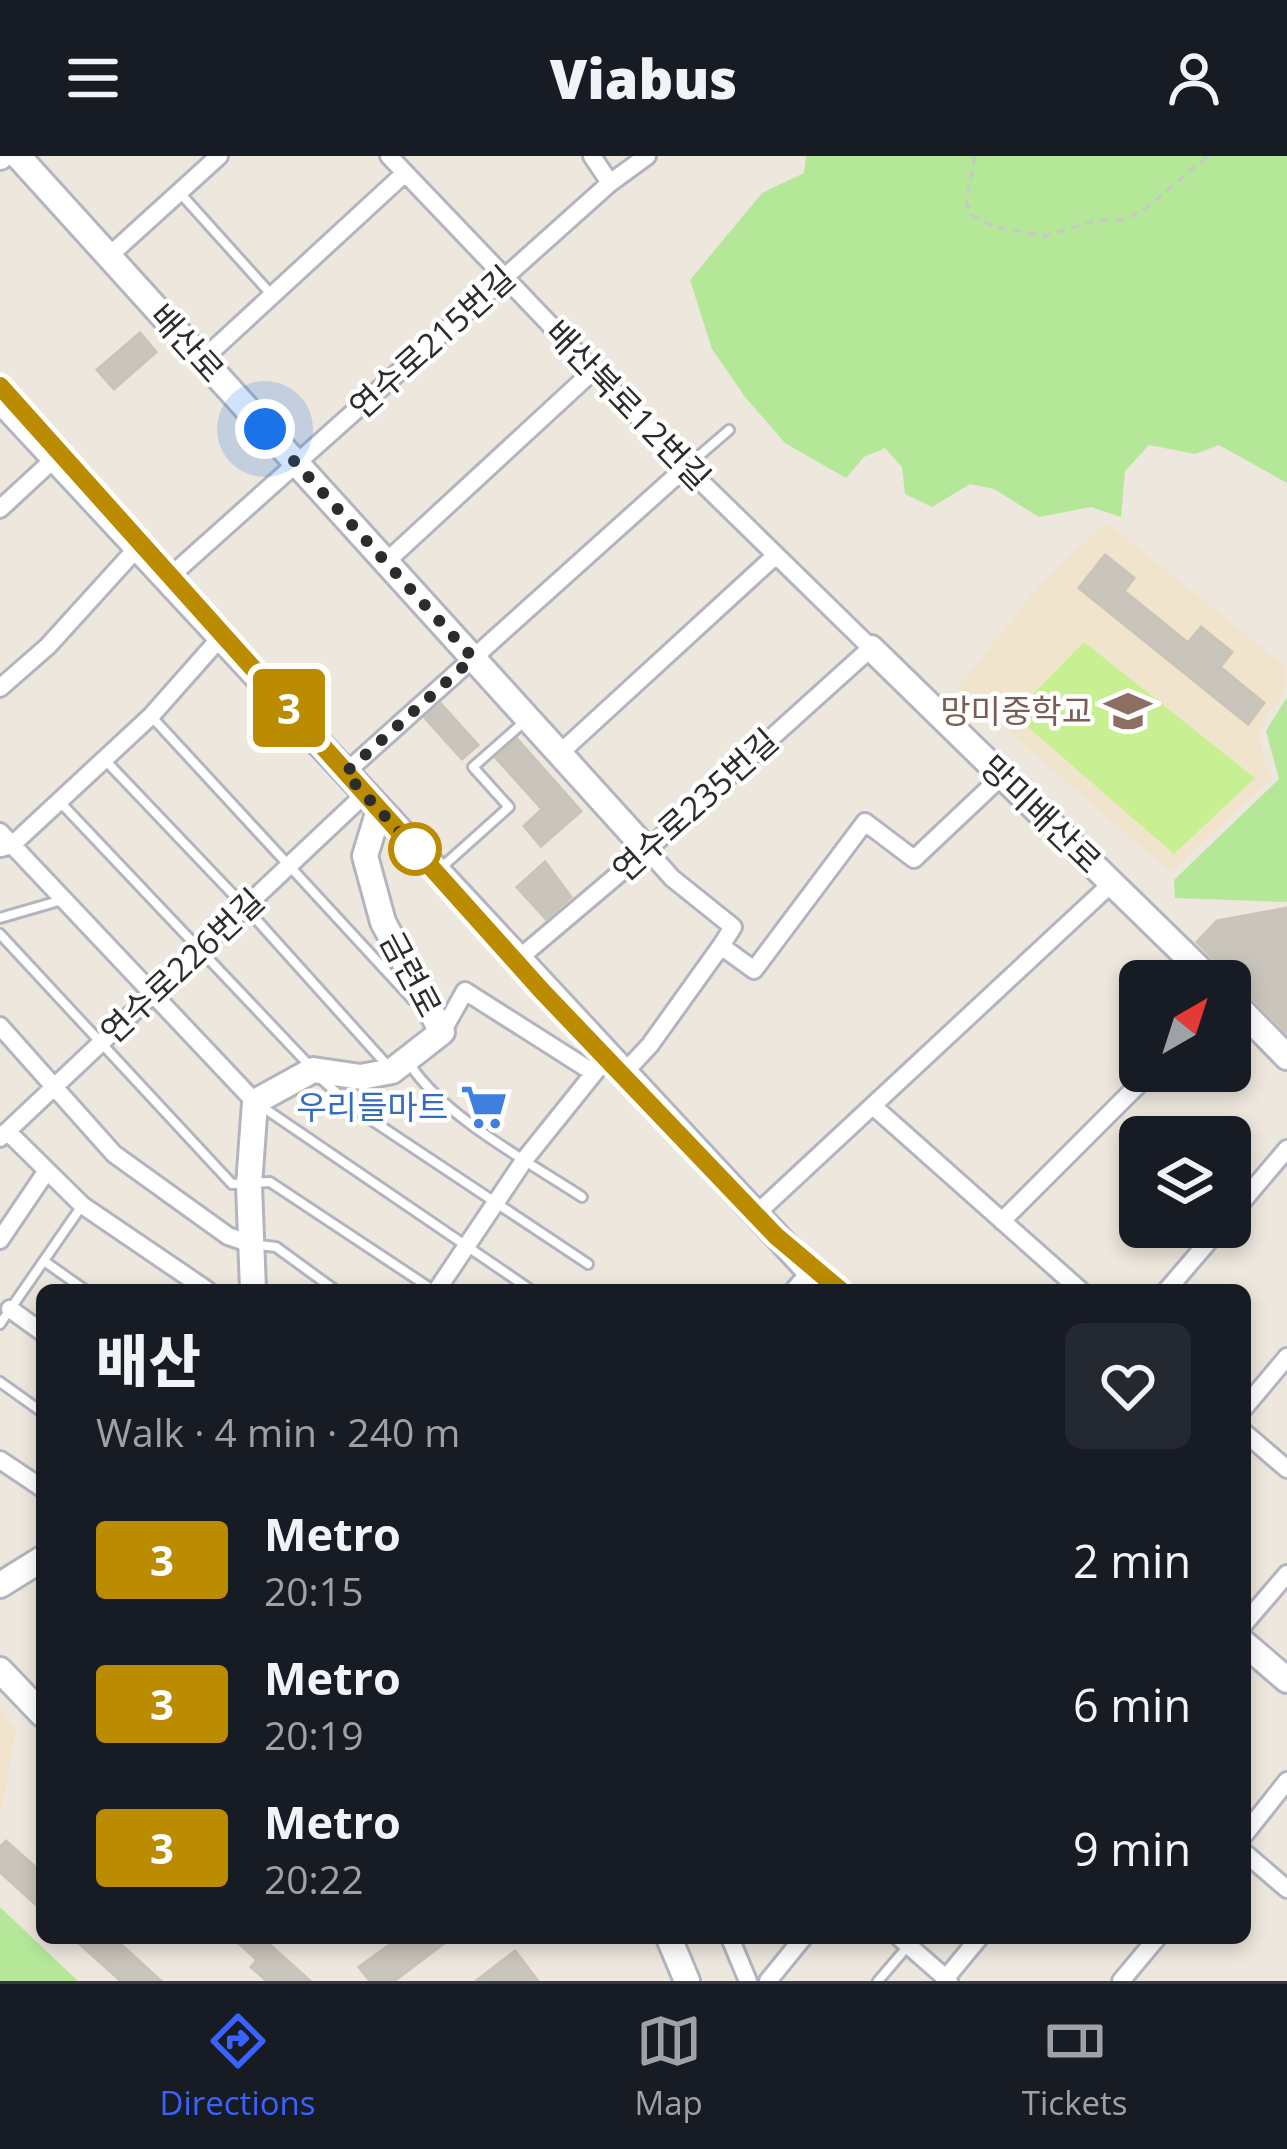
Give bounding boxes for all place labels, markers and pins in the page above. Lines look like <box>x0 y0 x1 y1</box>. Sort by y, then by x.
school or university icon: 망미중학교 <box>1103 686 1153 736</box>
place label: 망미중학교 <box>940 688 1092 733</box>
unlabelled marker <box>390 824 440 874</box>
supermarket icon: 우리들마트 <box>459 1082 509 1132</box>
place label: 우리들마트 <box>296 1084 448 1129</box>

